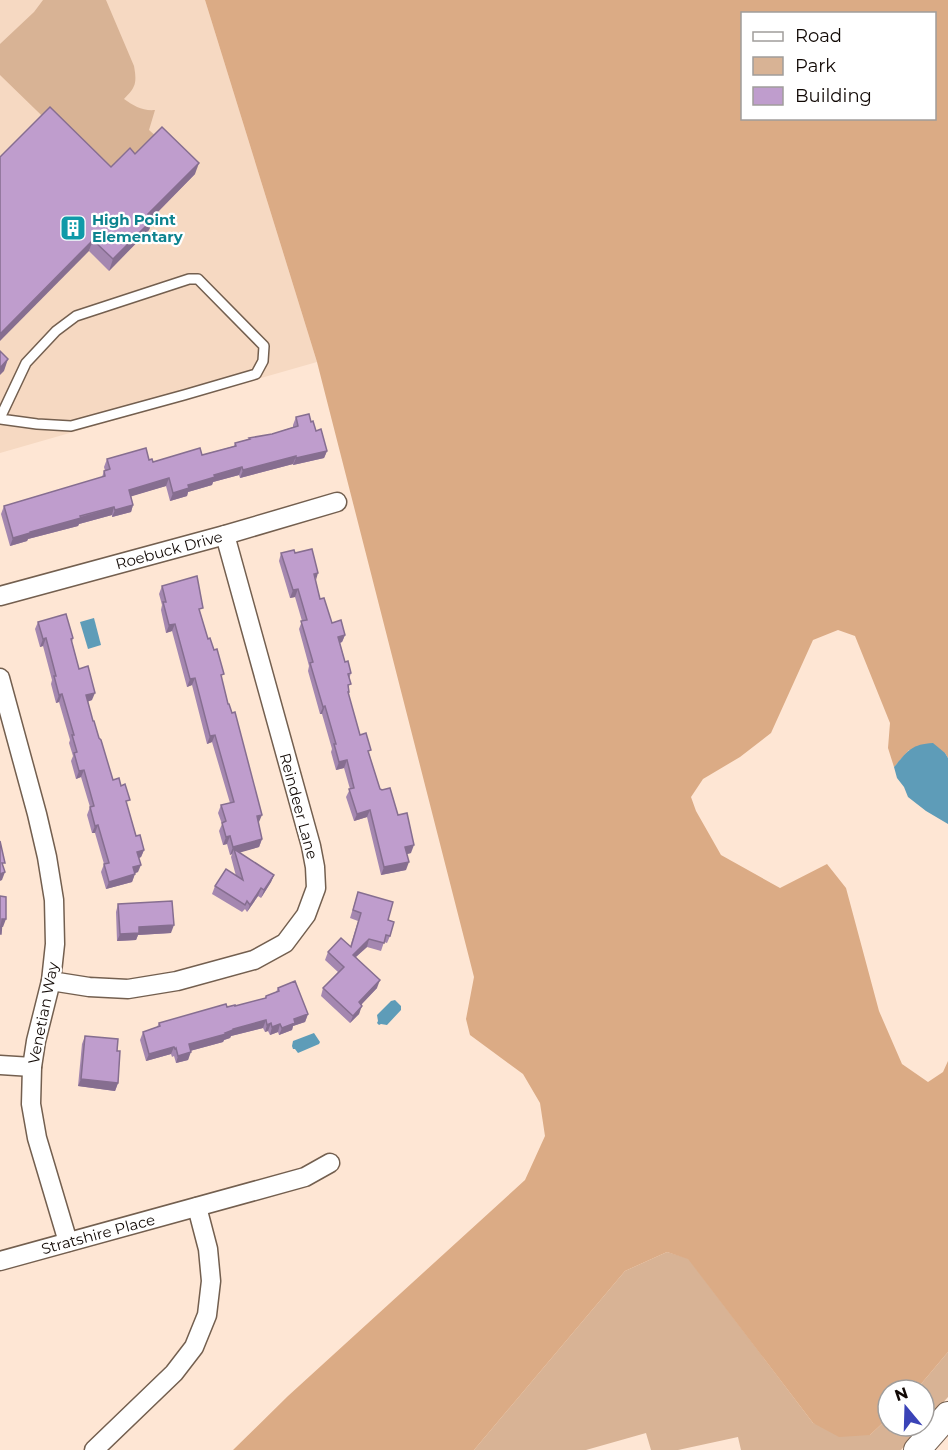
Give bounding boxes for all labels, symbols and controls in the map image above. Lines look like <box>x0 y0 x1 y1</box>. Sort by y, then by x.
legend <box>741 12 936 120</box>
text: Road <box>795 25 842 47</box>
text: Park <box>795 55 836 77</box>
text: Building <box>795 85 872 107</box>
place label: High Point Elementary <box>92 210 184 246</box>
building icon: High Point Elementary <box>58 213 88 243</box>
street label: Roebuck Drive <box>113 527 225 573</box>
street label: Reindeer Lane <box>276 751 322 861</box>
street label: Venetian Way <box>24 960 62 1066</box>
street label: Stratshire Place <box>39 1210 157 1258</box>
north arrow <box>876 1378 936 1438</box>
text: N <box>892 1383 910 1405</box>

